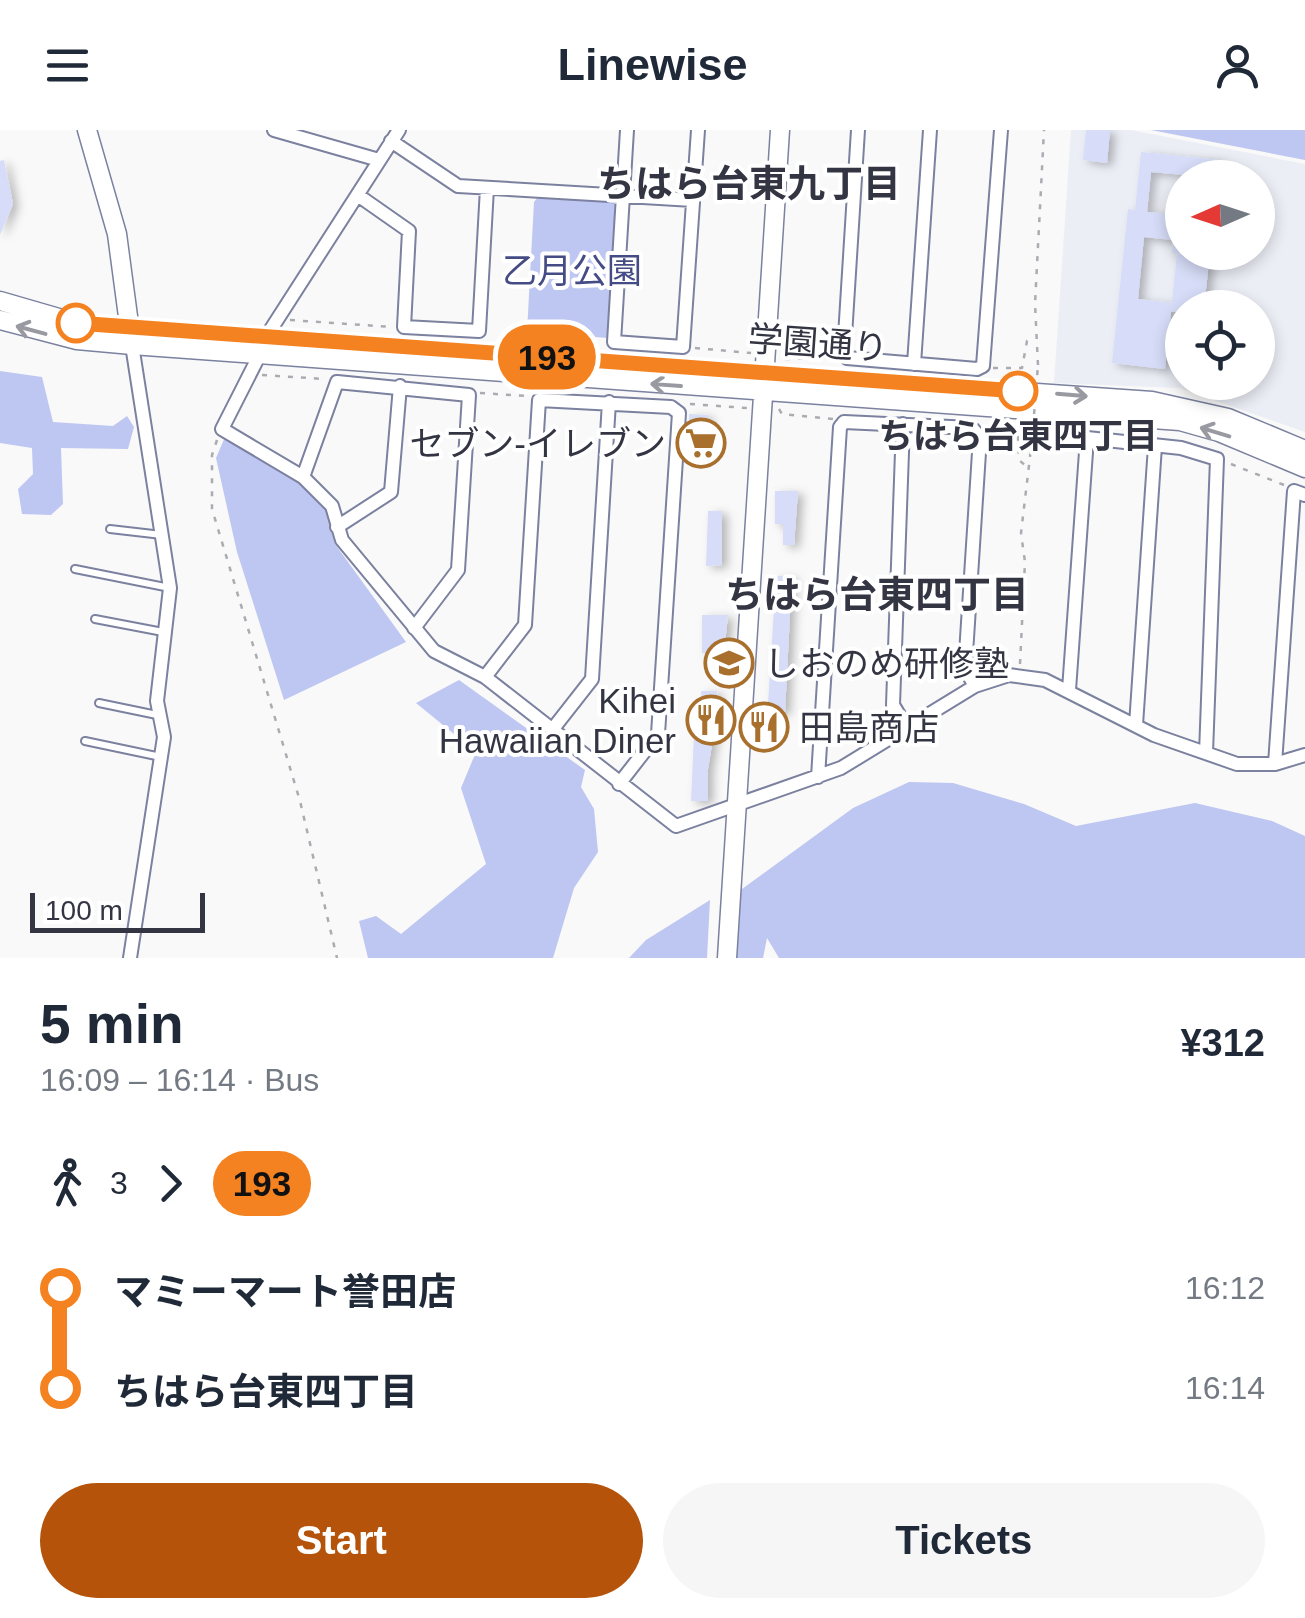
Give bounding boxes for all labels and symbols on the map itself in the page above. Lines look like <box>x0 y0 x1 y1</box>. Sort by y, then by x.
north arrow <box>1165 160 1275 270</box>
district label: ちはら台東九丁目 <box>597 163 901 205</box>
park label: 乙月公園 <box>502 251 642 290</box>
unlabelled marker <box>57 304 95 342</box>
one-way arrow <box>16 319 47 338</box>
street label: 学園通り <box>747 319 889 367</box>
line badge: 193 <box>490 324 604 390</box>
marker: ちはら台東四丁目 <box>999 372 1037 410</box>
one-way arrow <box>651 375 683 394</box>
one-way arrow <box>1055 385 1087 404</box>
place label: ちはら台東四丁目 <box>878 416 1158 455</box>
supermarket icon: セブン-イレブン <box>675 417 727 469</box>
one-way arrow <box>1199 421 1231 439</box>
place label: セブン-イレブン <box>409 424 666 463</box>
district label: ちはら台東四丁目 <box>725 574 1029 616</box>
school or university icon: しおのめ研修塾 <box>703 637 755 689</box>
place label: しおのめ研修塾 <box>764 644 1009 683</box>
place label: Kihei Hawaiian Diner <box>439 681 676 760</box>
restaurant icon: Kihei Hawaiian Diner <box>685 694 737 746</box>
restaurant icon: 田島商店 <box>738 701 790 753</box>
place label: 田島商店 <box>799 708 939 747</box>
scale bar <box>30 888 205 933</box>

